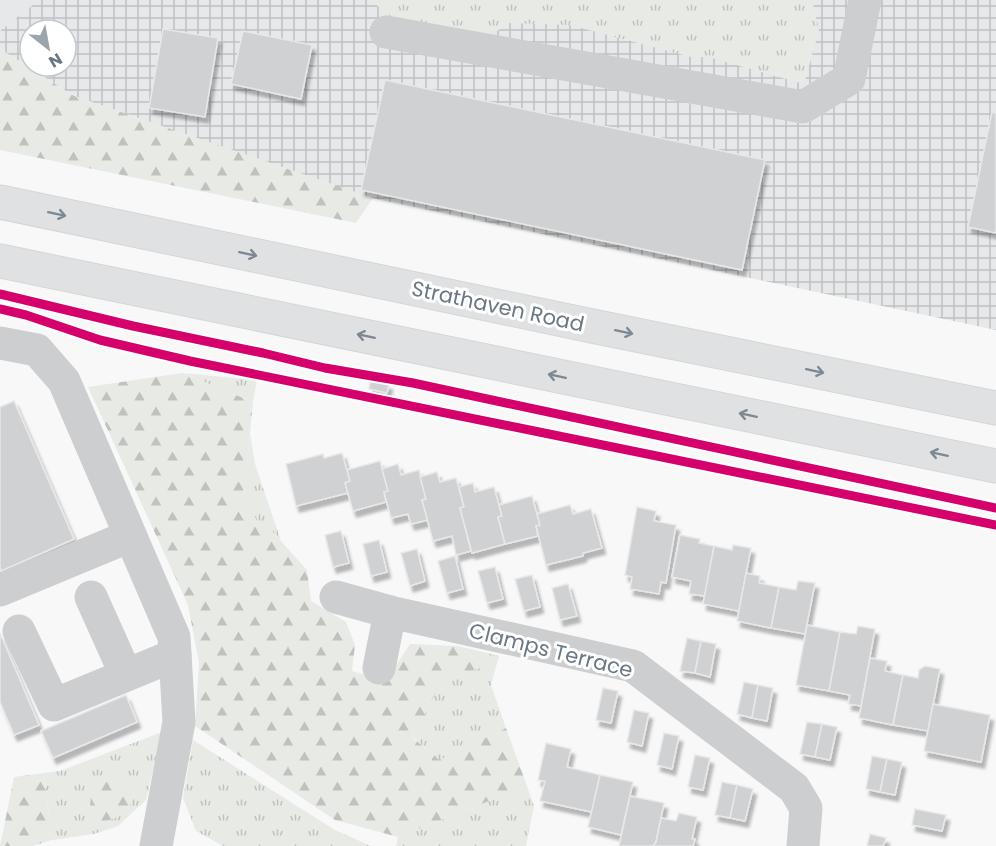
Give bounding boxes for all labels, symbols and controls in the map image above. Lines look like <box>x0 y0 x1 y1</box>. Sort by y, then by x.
north arrow <box>18 18 78 78</box>
text: N <box>44 47 67 73</box>
one-way arrow <box>47 209 67 220</box>
one-way arrow <box>238 249 257 260</box>
street label: Strathaven Road <box>409 274 587 338</box>
one-way arrow <box>614 327 633 338</box>
one-way arrow <box>356 330 375 342</box>
one-way arrow <box>805 366 824 377</box>
one-way arrow <box>547 370 567 381</box>
one-way arrow <box>738 409 758 420</box>
one-way arrow <box>929 448 949 459</box>
street label: Clamps Terrace <box>466 616 636 684</box>

